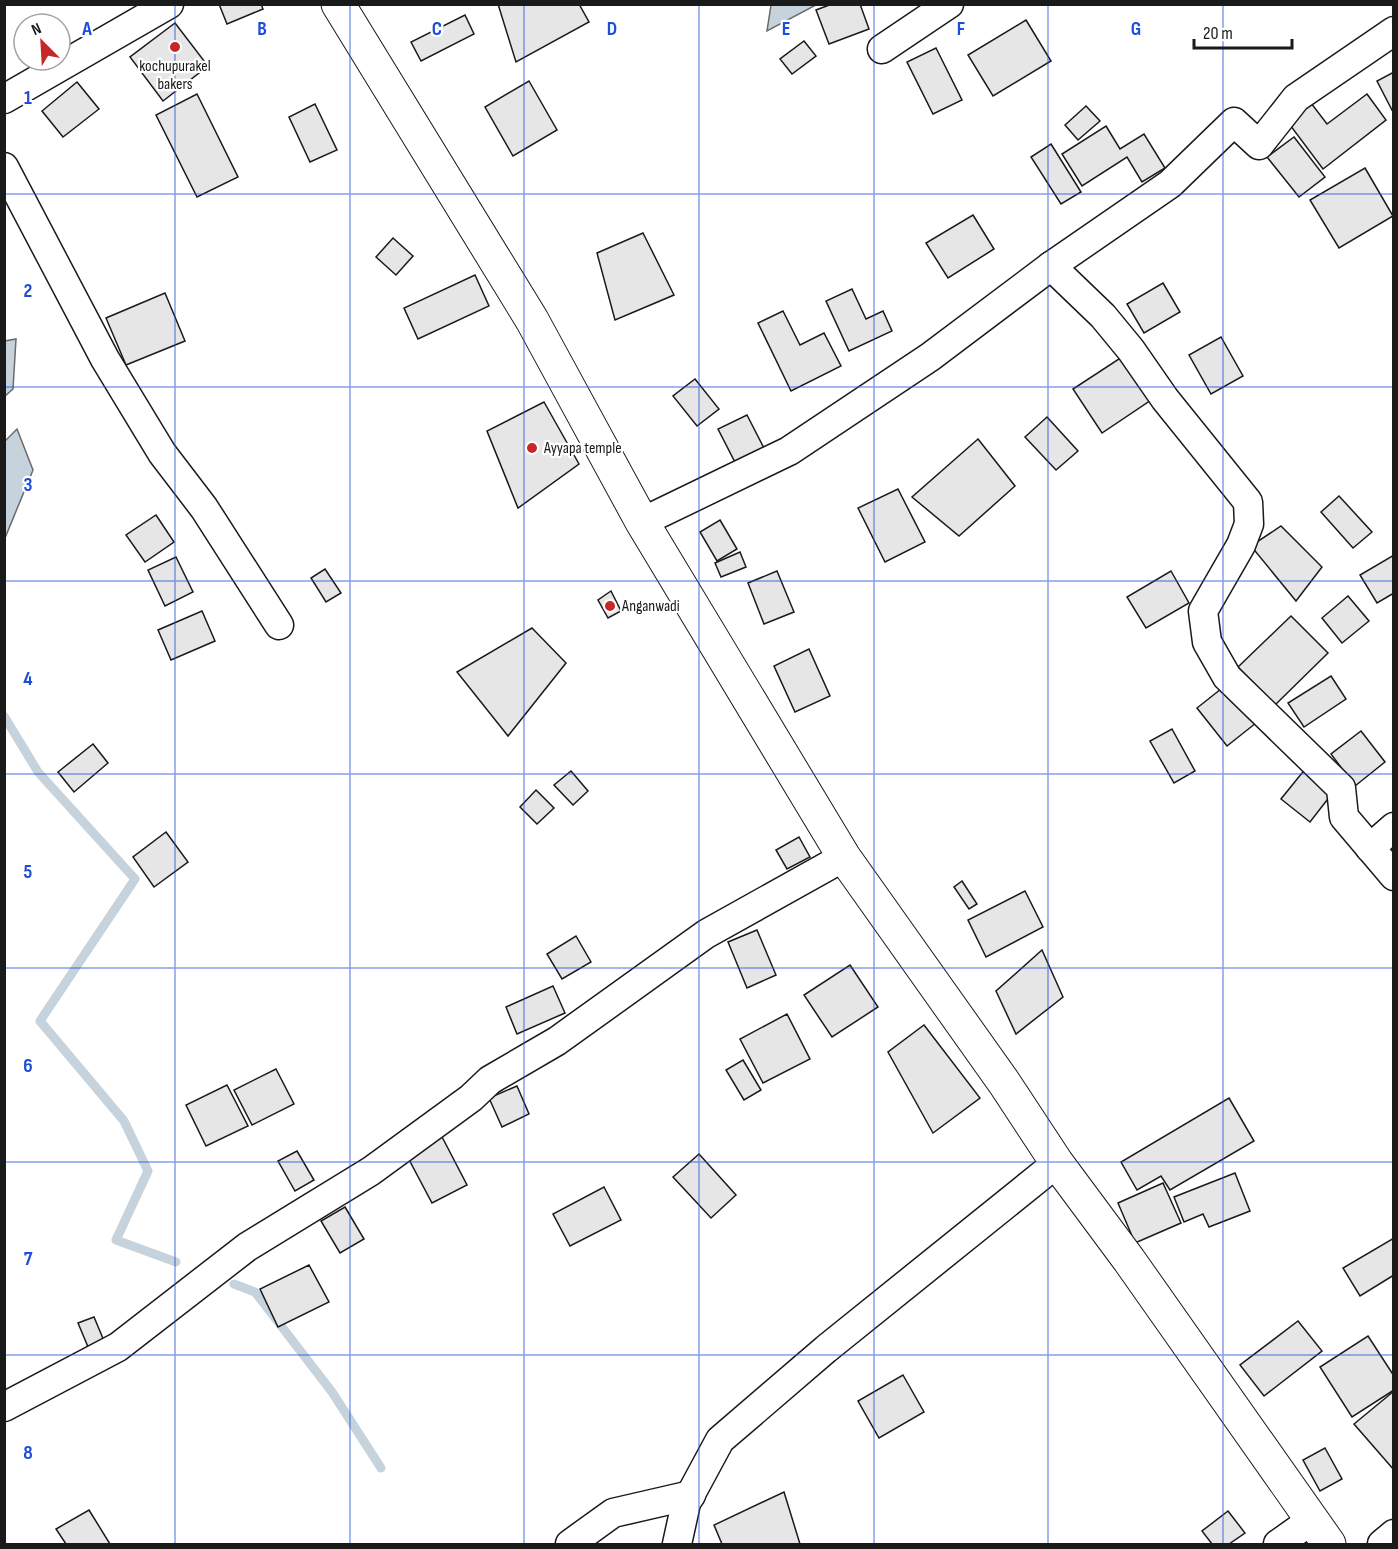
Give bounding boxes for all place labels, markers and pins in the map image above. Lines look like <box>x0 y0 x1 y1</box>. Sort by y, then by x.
marker: kochupurakel bakers <box>168 40 182 54</box>
place label: kochupurakel bakers <box>139 57 211 94</box>
place label: Ayyapa temple <box>543 439 622 458</box>
marker: Ayyapa temple <box>525 441 539 455</box>
place label: Anganwadi <box>621 597 680 616</box>
marker: Anganwadi <box>603 599 617 613</box>

